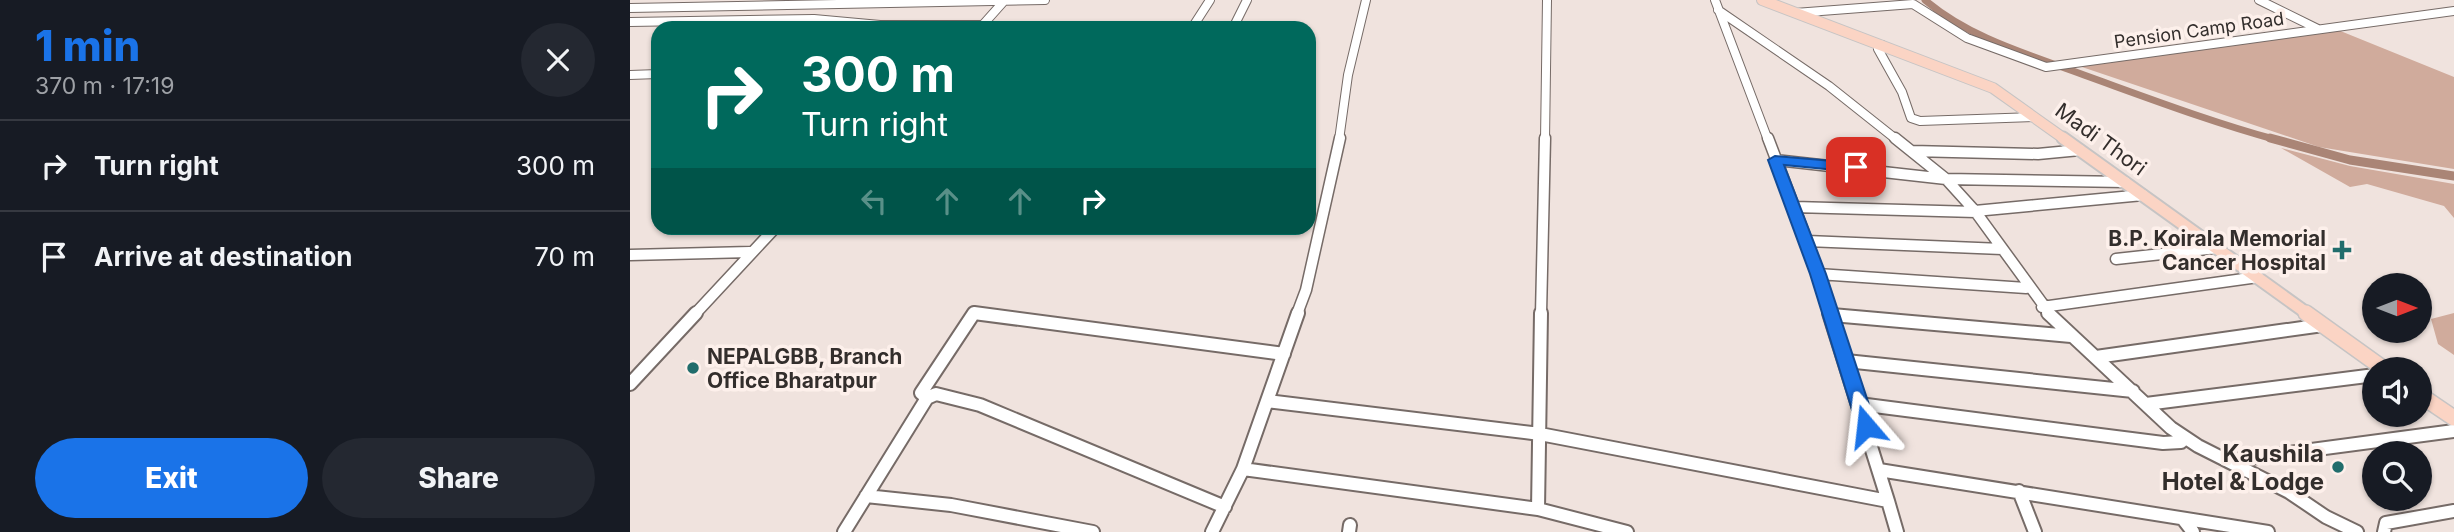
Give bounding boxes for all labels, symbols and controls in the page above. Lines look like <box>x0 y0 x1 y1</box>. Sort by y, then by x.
street label: Pension Camp Road <box>2113 8 2285 52</box>
text: 1 min <box>35 20 140 71</box>
button: close <box>521 23 595 97</box>
text: 300 m <box>801 45 955 104</box>
icon: right <box>686 49 777 140</box>
text: 370 m · 17:19 <box>35 72 174 100</box>
street label: Madi Thori <box>2051 98 2151 180</box>
text: Turn right <box>801 105 948 144</box>
pin <box>1826 137 1886 197</box>
icon: right <box>35 147 73 185</box>
icon: arrive <box>1837 148 1875 186</box>
text: Turn right <box>94 150 219 181</box>
text: 300 m <box>516 150 595 181</box>
icon: left <box>855 182 893 220</box>
icon: ahead <box>928 182 966 220</box>
icon: ahead <box>1001 182 1039 220</box>
icon: right <box>1074 182 1112 220</box>
place label: B.P. Koirala Memorial Cancer Hospital <box>2108 226 2326 275</box>
icon: arrive <box>35 238 73 276</box>
marker: B.P. Koirala Memorial Cancer Hospital <box>2332 240 2352 260</box>
text: Arrive at destination <box>94 241 353 272</box>
text: 70 m <box>534 241 595 272</box>
north arrow <box>2362 273 2432 343</box>
map controls <box>2362 273 2432 511</box>
place label: NEPALGBB, Branch Office Bharatpur <box>707 344 902 393</box>
button: sound <box>2362 357 2432 427</box>
marker: NEPALGBB, Branch Office Bharatpur <box>685 360 701 376</box>
position arrow <box>1829 389 1903 463</box>
button: Exit <box>35 438 308 518</box>
button: Share <box>322 438 595 518</box>
place label: Kaushila Hotel & Lodge <box>2162 439 2324 496</box>
button: search <box>2362 441 2432 511</box>
marker: Kaushila Hotel & Lodge <box>2330 459 2346 475</box>

